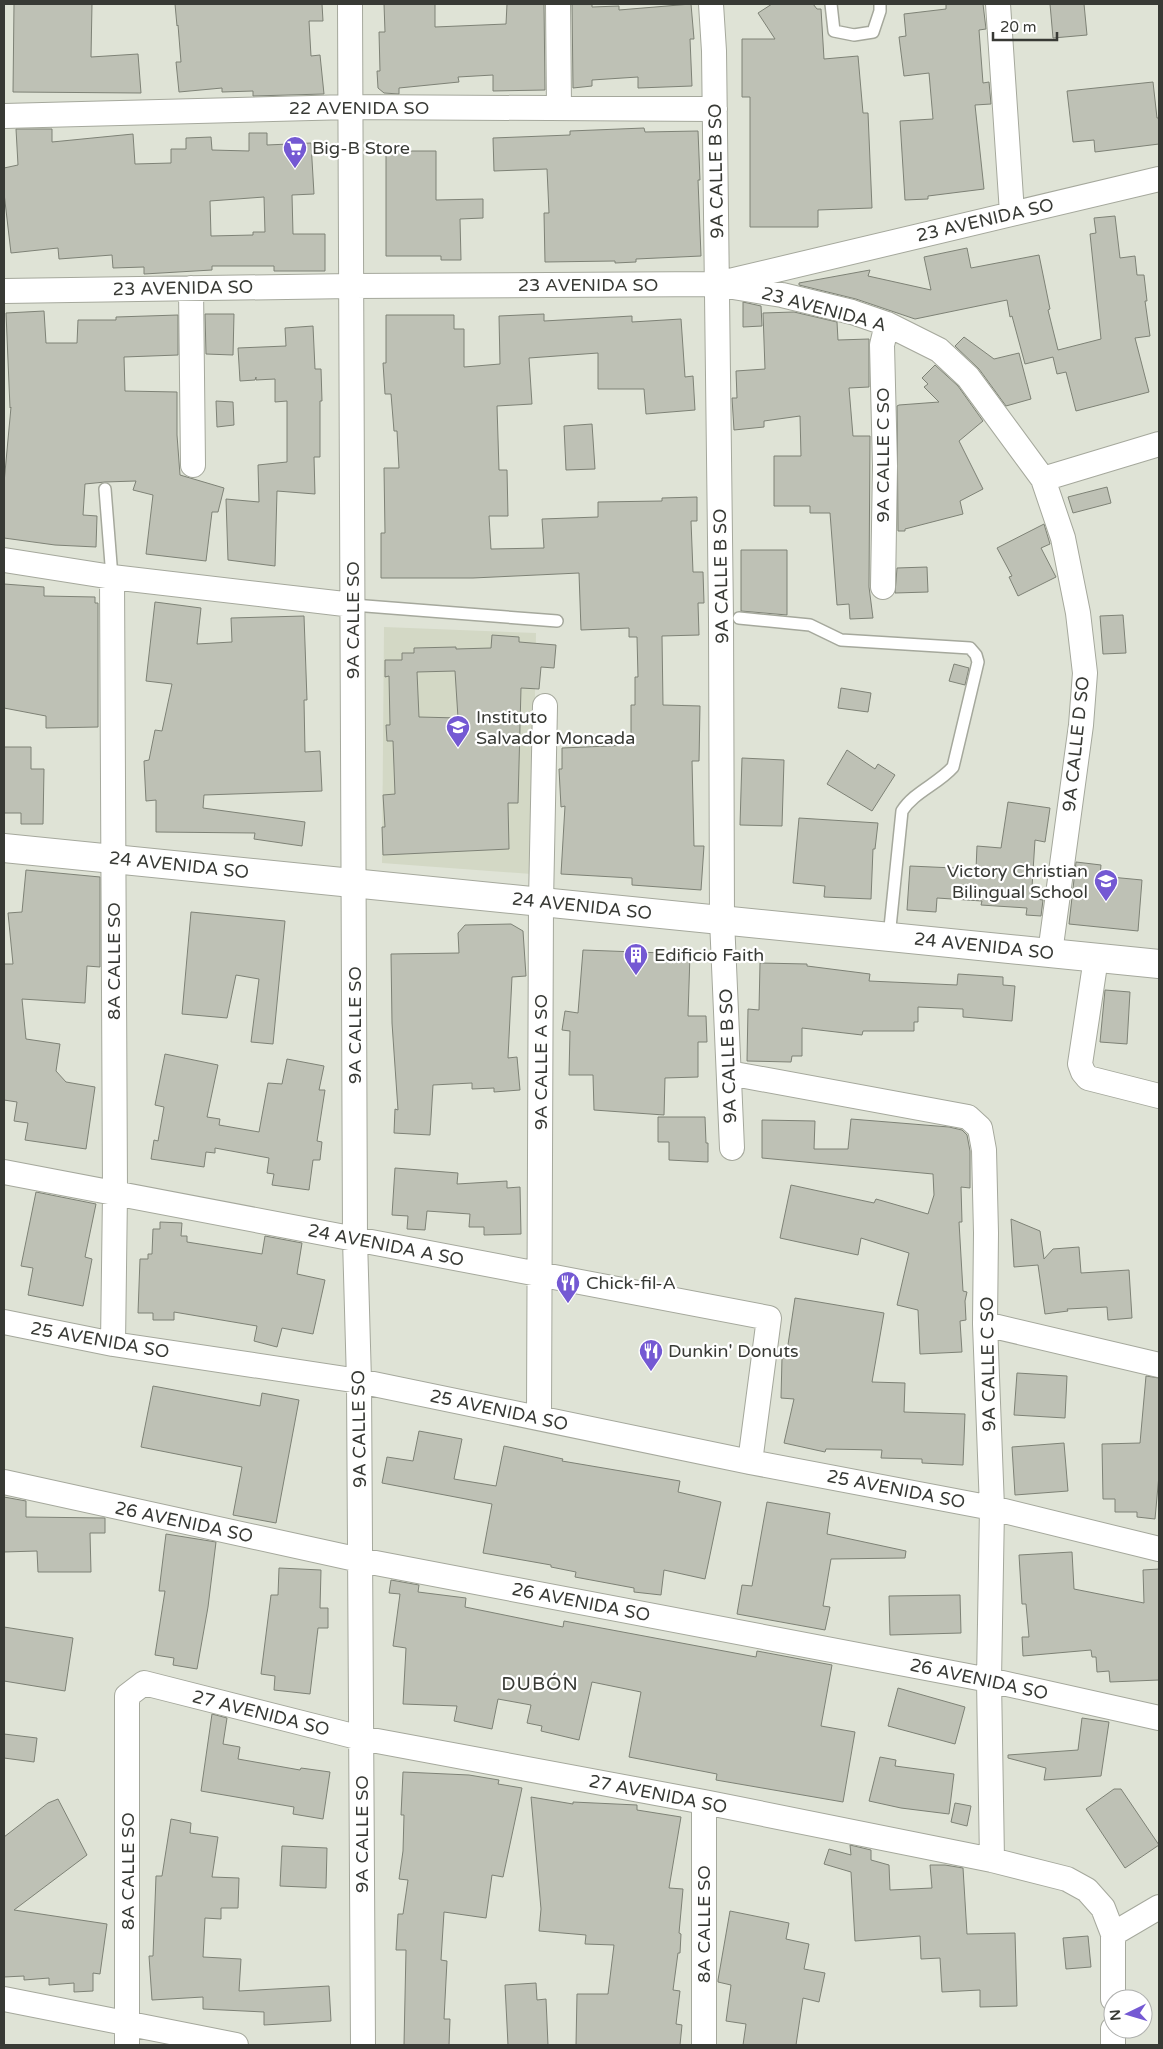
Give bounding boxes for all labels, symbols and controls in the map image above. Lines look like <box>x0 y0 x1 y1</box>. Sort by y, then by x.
scale bar <box>993 10 1057 42</box>
text: 20 m <box>1000 18 1037 36</box>
street label: 22 AVENIDA SO <box>289 97 429 119</box>
street label: 9A CALLE B SO <box>704 103 728 239</box>
supermarket icon: Big-B Store <box>282 135 308 169</box>
place label: Big-B Store <box>312 137 410 159</box>
street label: 23 AVENIDA SO <box>914 193 1056 247</box>
street label: 23 AVENIDA SO <box>518 274 658 296</box>
street label: 23 AVENIDA SO <box>113 276 253 300</box>
street label: 23 AVENIDA A <box>759 282 889 336</box>
street label: 9A CALLE C SO <box>872 387 894 523</box>
street label: 9A CALLE B SO <box>709 508 733 644</box>
street label: 9A CALLE SO <box>342 561 364 679</box>
street label: 9A CALLE D SO <box>1058 675 1094 813</box>
place label: Instituto Salvador Moncada <box>476 706 635 749</box>
school or university icon: Instituto Salvador Moncada <box>445 714 471 748</box>
street label: 24 AVENIDA SO <box>108 847 250 883</box>
place label: Victory Christian Bilingual School <box>947 860 1088 903</box>
school or university icon: Victory Christian Bilingual School <box>1093 868 1119 902</box>
street label: 24 AVENIDA SO <box>511 888 653 924</box>
street label: 8A CALLE SO <box>103 902 125 1020</box>
street label: 24 AVENIDA SO <box>913 928 1055 964</box>
building icon: Edificio Faith <box>623 942 649 976</box>
place label: Edificio Faith <box>654 944 764 966</box>
street label: 9A CALLE SO <box>344 966 366 1084</box>
street label: 9A CALLE B SO <box>715 988 741 1124</box>
street label: 9A CALLE A SO <box>530 994 552 1130</box>
street label: 24 AVENIDA A SO <box>306 1219 466 1271</box>
restaurant icon: Chick-fil-A <box>555 1270 581 1304</box>
place label: Chick-fil-A <box>586 1272 676 1294</box>
street label: 9A CALLE C SO <box>976 1296 1000 1432</box>
street label: 25 AVENIDA SO <box>29 1317 171 1363</box>
restaurant icon: Dunkin' Donuts <box>638 1338 664 1372</box>
place label: Dunkin' Donuts <box>668 1340 799 1362</box>
street label: 9A CALLE SO <box>347 1370 371 1488</box>
street label: 25 AVENIDA SO <box>428 1385 570 1435</box>
street label: 25 AVENIDA SO <box>825 1465 967 1513</box>
street label: 26 AVENIDA SO <box>113 1497 255 1547</box>
street label: 26 AVENIDA SO <box>510 1578 652 1626</box>
street label: 26 AVENIDA SO <box>908 1654 1050 1704</box>
district label: DUBÓN <box>501 1672 579 1695</box>
street label: 27 AVENIDA SO <box>190 1685 332 1741</box>
street label: 27 AVENIDA SO <box>587 1770 729 1818</box>
street label: 9A CALLE SO <box>351 1775 373 1893</box>
street label: 8A CALLE SO <box>117 1812 139 1930</box>
street label: 8A CALLE SO <box>693 1865 715 1983</box>
north arrow <box>1103 1989 1153 2039</box>
text: N <box>1107 2009 1125 2021</box>

